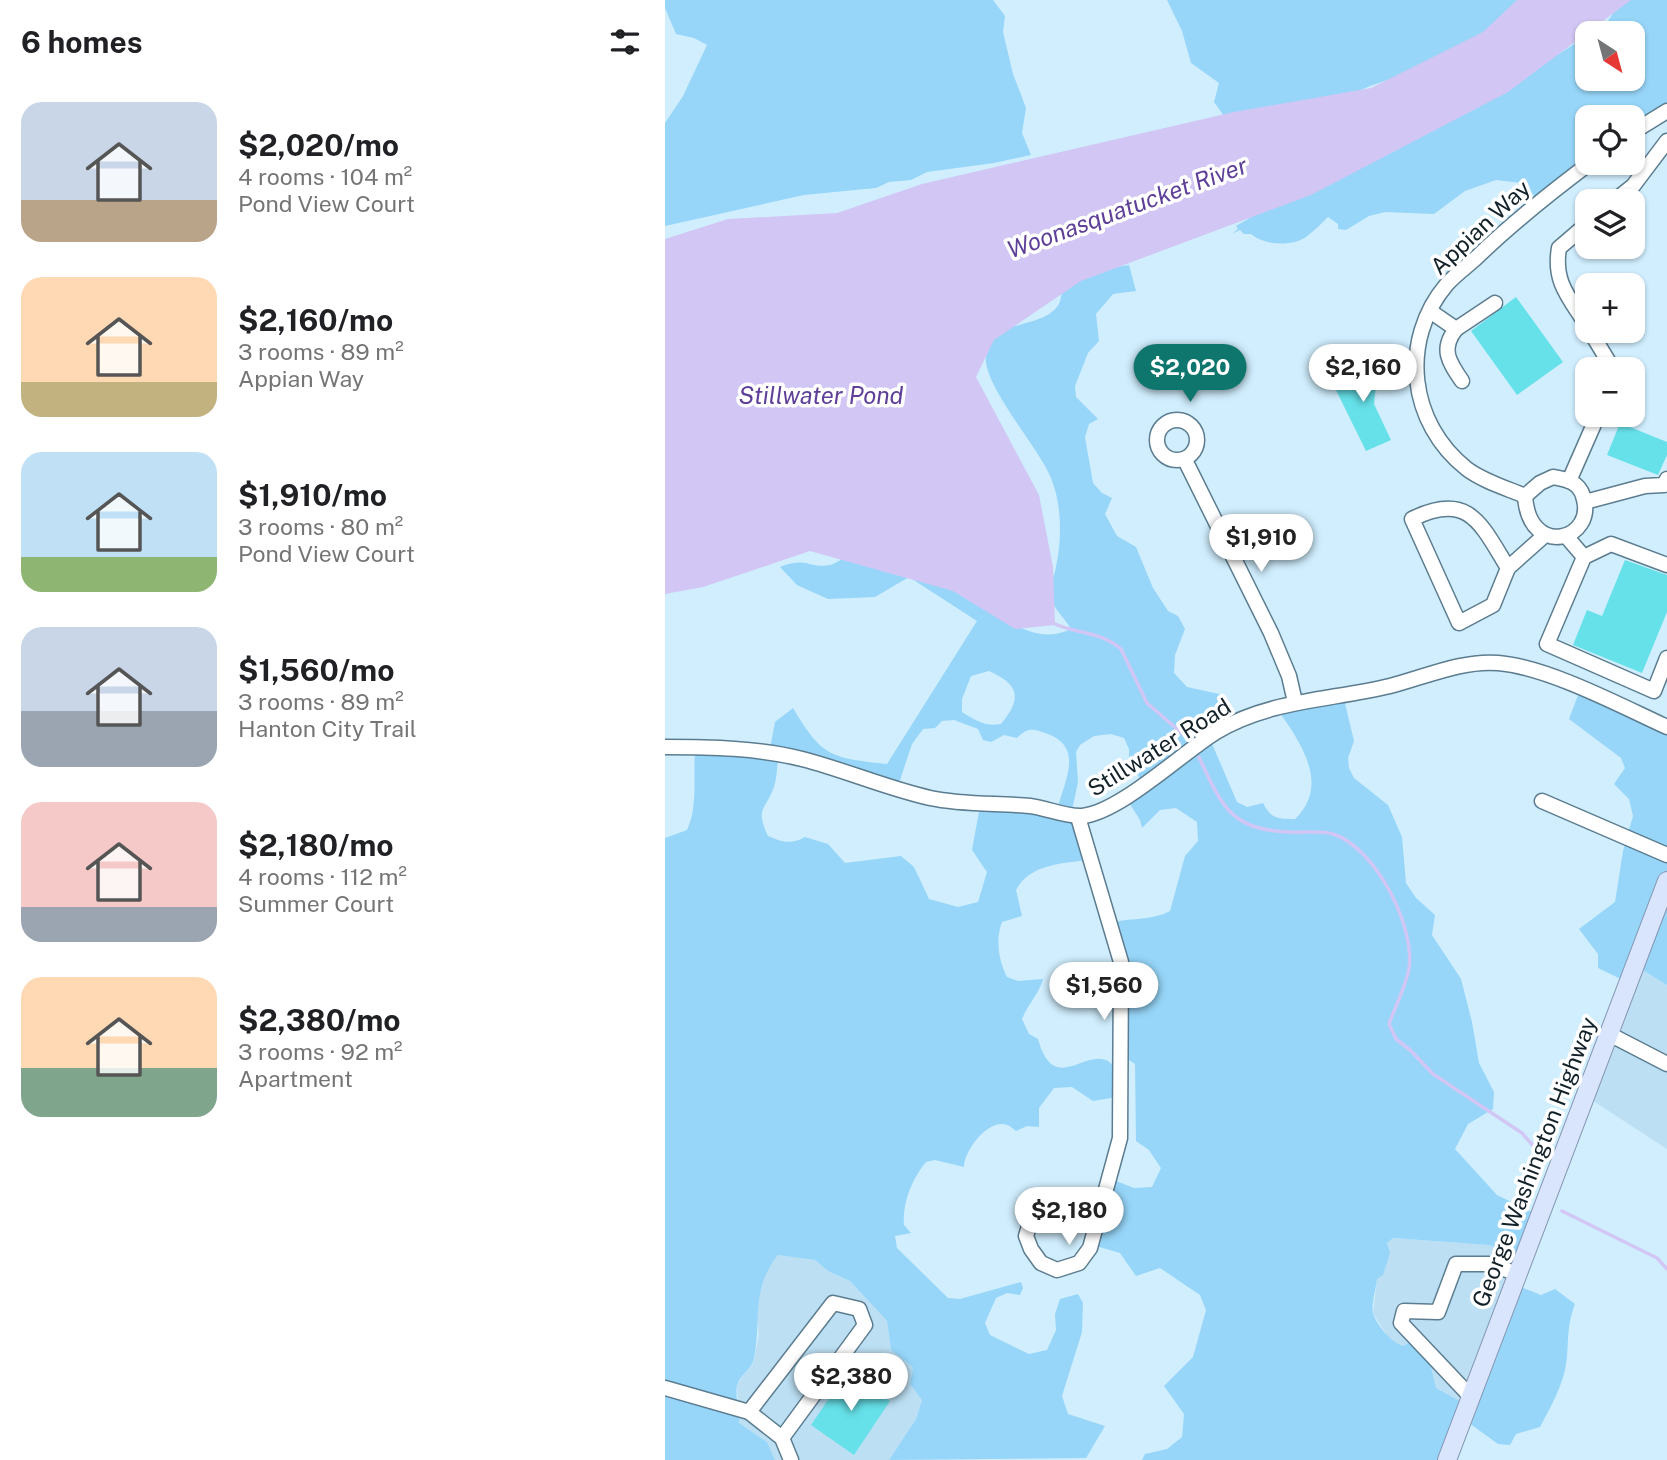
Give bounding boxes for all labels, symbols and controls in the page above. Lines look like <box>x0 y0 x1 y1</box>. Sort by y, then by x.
north arrow <box>1575 21 1645 91</box>
map controls <box>1575 21 1645 427</box>
icon: filters <box>606 23 644 61</box>
text: 6 homes <box>21 24 143 60</box>
button: locate <box>1575 105 1645 175</box>
text: $2,020/mo <box>238 127 399 163</box>
icon: home <box>77 130 161 214</box>
water label: Woonasquatucket River <box>1003 150 1252 264</box>
text: 4 rooms · 104 m² <box>238 163 412 190</box>
street label: Appian Way <box>1425 174 1535 280</box>
button: layers <box>1575 189 1645 259</box>
text: Pond View Court <box>238 190 415 217</box>
button: + <box>1575 273 1645 343</box>
text: $2,160/mo <box>238 302 393 338</box>
icon: home <box>77 305 161 389</box>
text: 3 rooms · 89 m² <box>238 338 404 365</box>
pin: $2,020 <box>1133 344 1247 404</box>
pin: $2,160 <box>1306 344 1420 404</box>
text: $2,020 <box>1150 353 1230 380</box>
text: $2,160 <box>1325 353 1401 380</box>
button: − <box>1575 357 1645 427</box>
text: Appian Way <box>238 365 364 392</box>
water label: Stillwater Pond <box>739 381 904 409</box>
text: $1,910/mo <box>238 477 387 513</box>
icon: home <box>77 480 161 564</box>
text: 3 rooms · 80 m² <box>238 513 403 540</box>
pin: $1,910 <box>1204 514 1318 574</box>
text: $1,910 <box>1225 523 1297 550</box>
text: Pond View Court <box>238 540 415 567</box>
text: $1,560/mo <box>238 652 394 688</box>
icon: home <box>77 655 161 739</box>
text: 3 rooms · 89 m² <box>238 688 404 715</box>
street label: Stillwater Road <box>1083 692 1235 802</box>
text: Hanton City Trail <box>238 715 417 742</box>
text: $2,180/mo <box>238 827 394 863</box>
icon: home <box>77 830 161 914</box>
text: 4 rooms · 112 m² <box>238 863 407 890</box>
text: Summer Court <box>238 890 394 917</box>
pin: $1,560 <box>1047 962 1161 1022</box>
text: $1,560 <box>1065 971 1143 998</box>
text: $2,380/mo <box>238 1002 401 1038</box>
icon: home <box>77 1005 161 1089</box>
street label: George Washington Highway <box>1466 1013 1602 1311</box>
text: 3 rooms · 92 m² <box>238 1038 403 1065</box>
text: Apartment <box>238 1065 353 1092</box>
pin: $2,180 <box>1012 1188 1126 1247</box>
text: $2,180 <box>1031 1196 1107 1223</box>
pin: $2,380 <box>794 1354 908 1413</box>
text: $2,380 <box>810 1362 892 1389</box>

